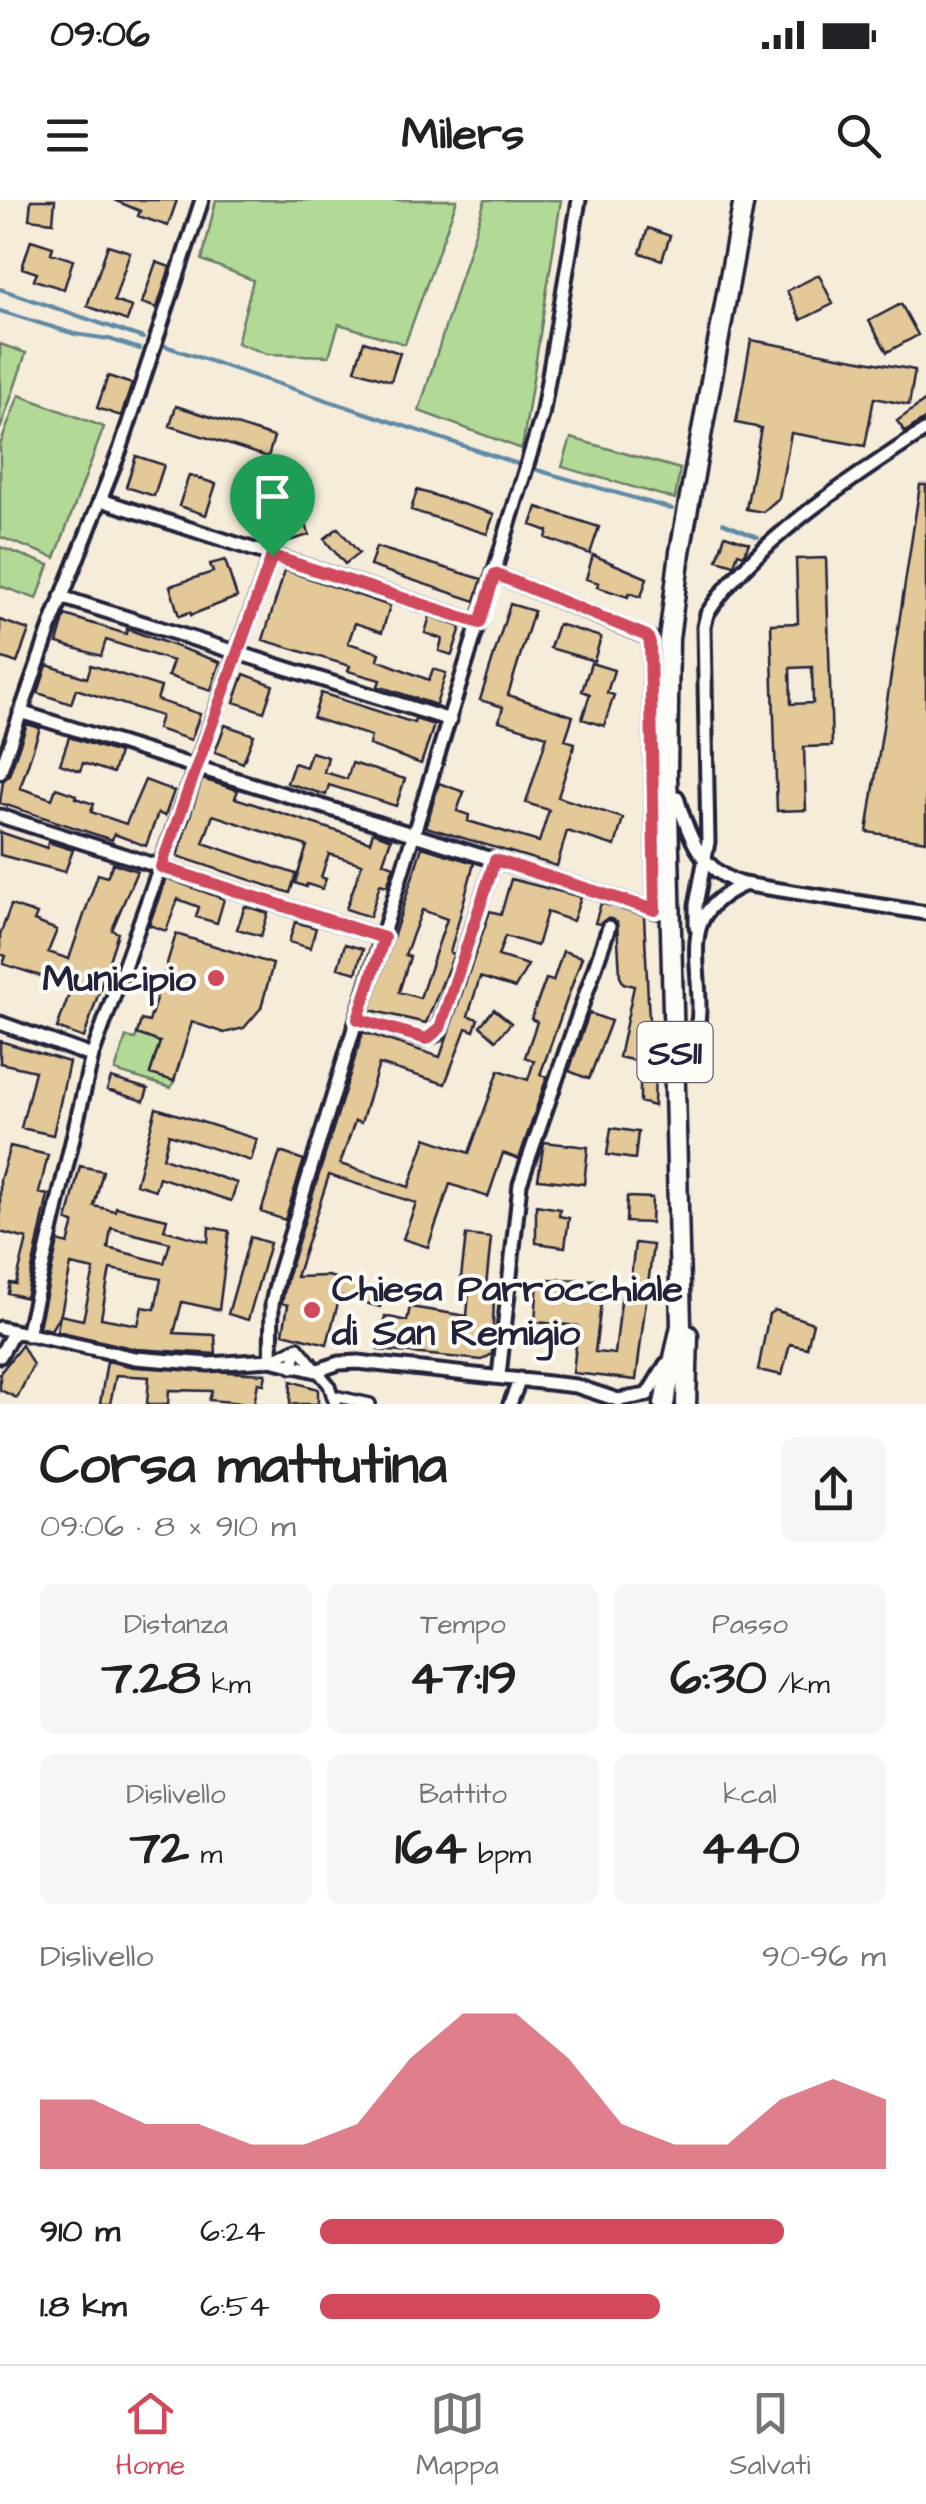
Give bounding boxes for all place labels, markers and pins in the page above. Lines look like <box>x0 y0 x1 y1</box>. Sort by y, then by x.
pin <box>230 454 315 557</box>
place label: Municipio <box>42 954 197 1007</box>
marker: Municipio <box>205 967 227 989</box>
place label: Chiesa Parrocchiale di San Remigio <box>331 1264 683 1361</box>
marker: Chiesa Parrocchiale di San Remigio <box>301 1299 323 1321</box>

